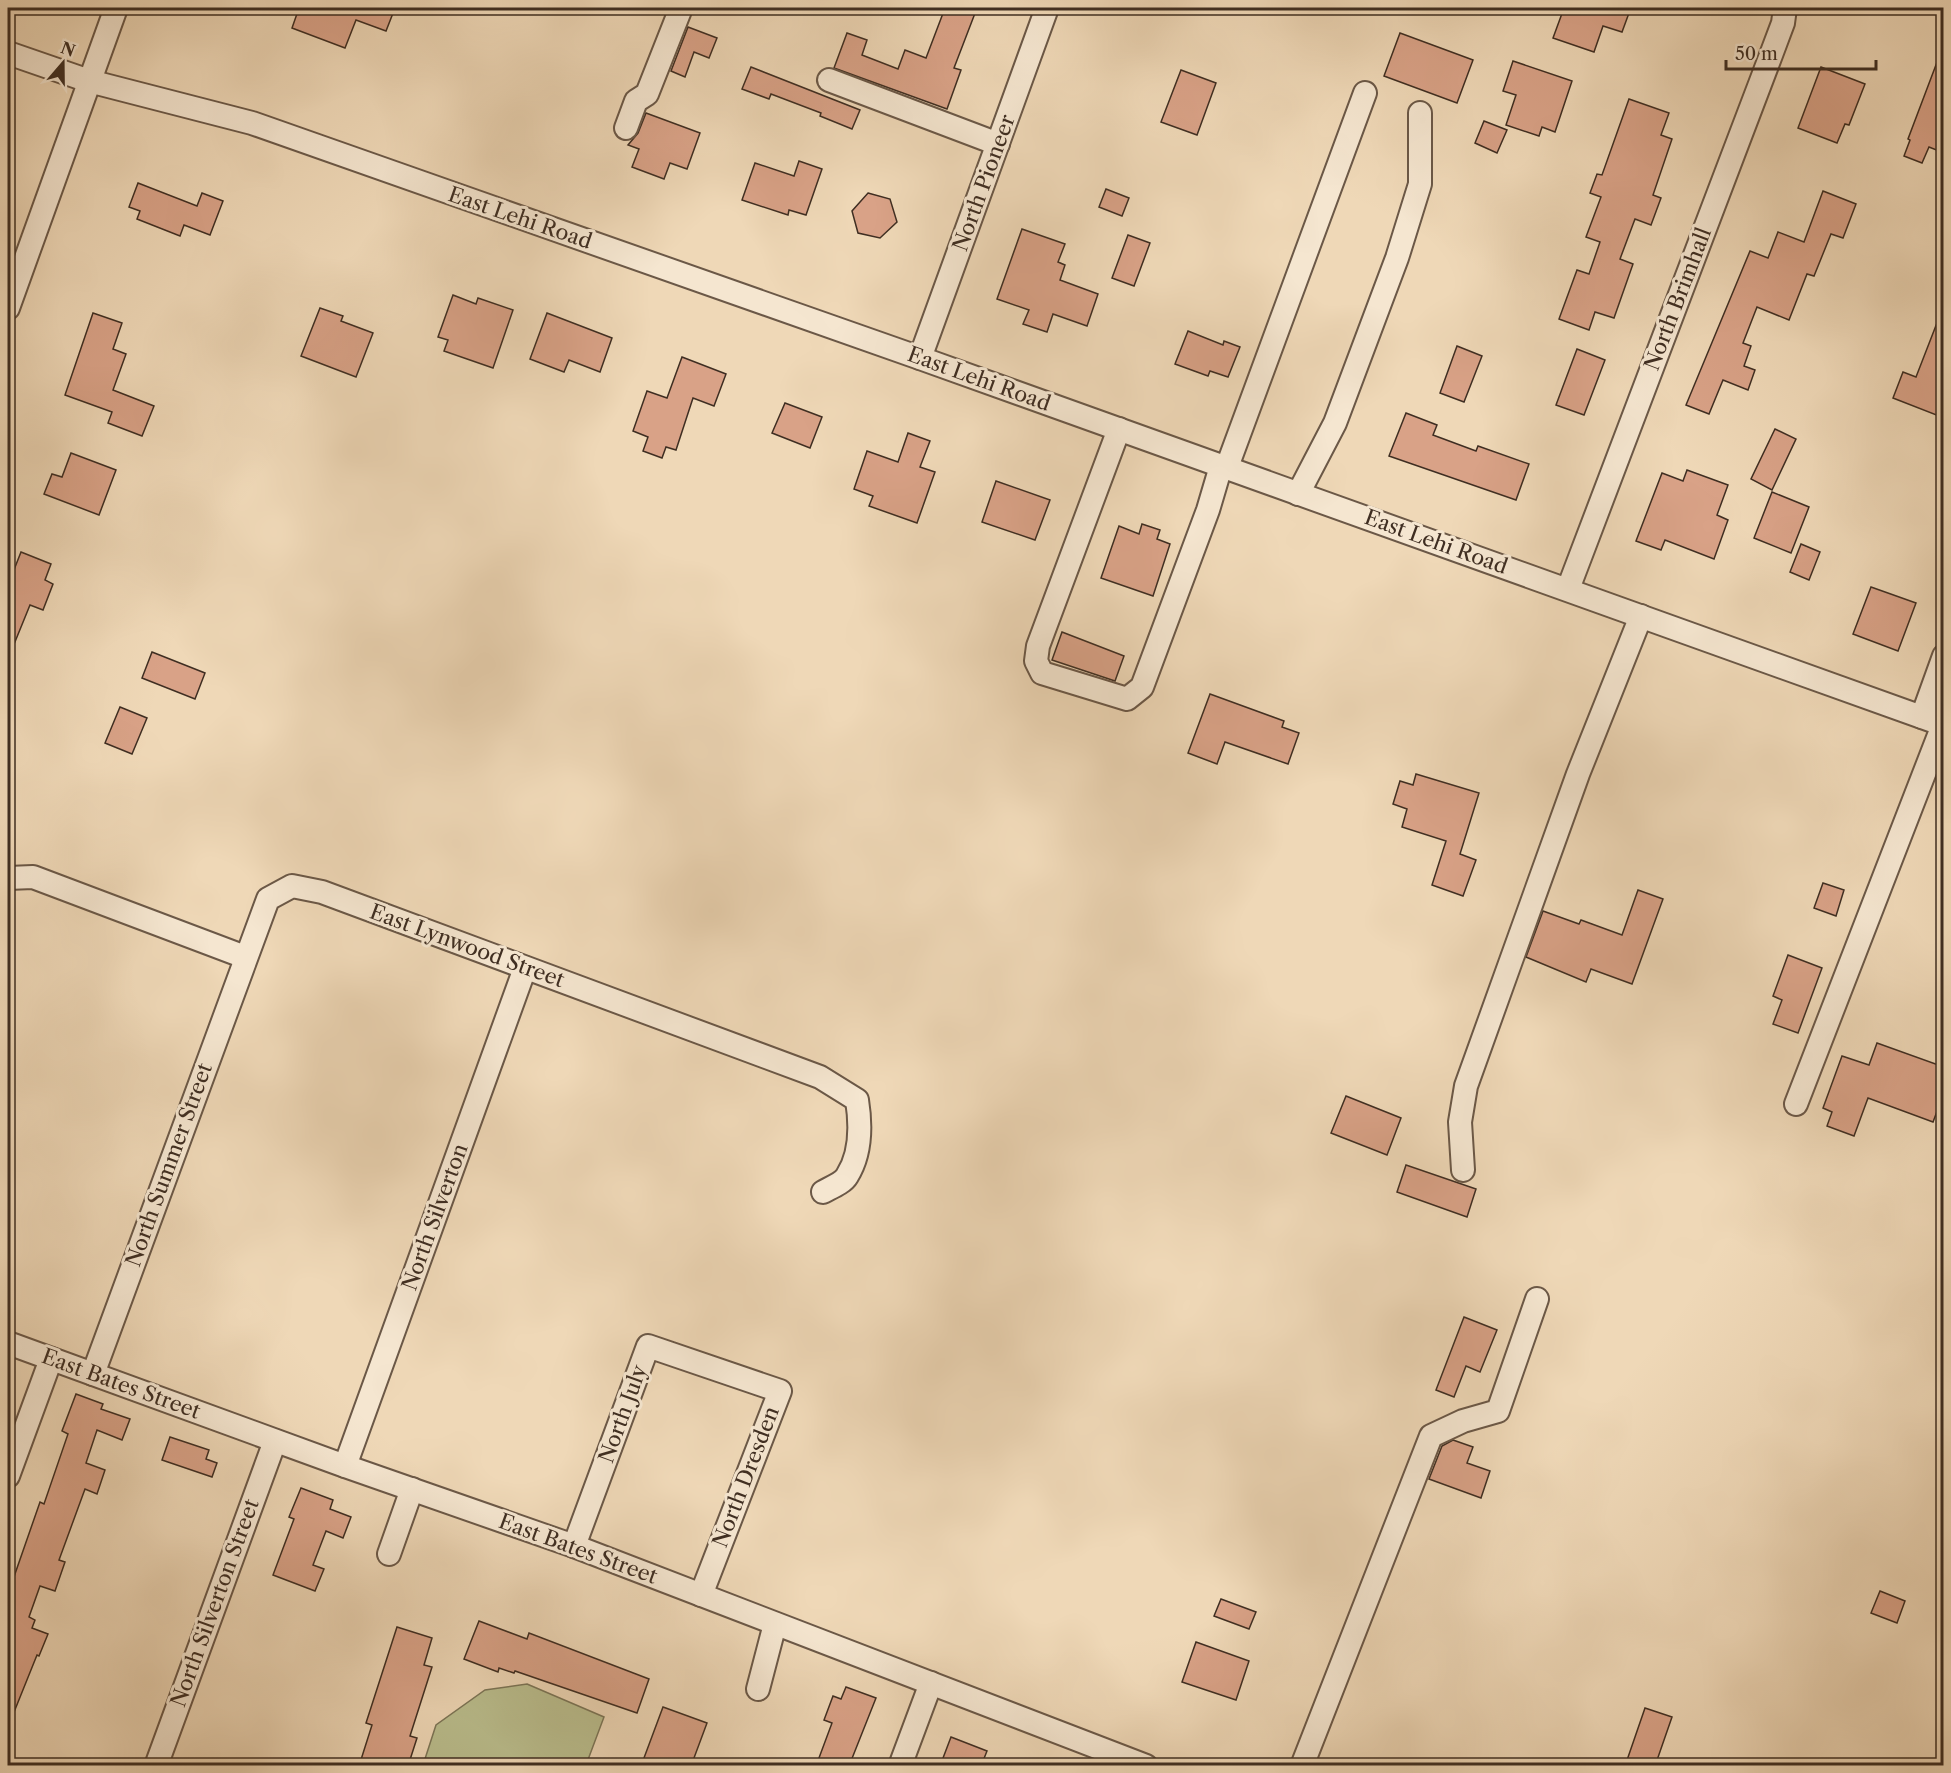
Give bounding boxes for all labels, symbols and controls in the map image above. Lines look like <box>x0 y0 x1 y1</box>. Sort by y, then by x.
north arrow <box>33 33 93 93</box>
scale bar <box>1726 33 1876 71</box>
text: N <box>58 37 78 61</box>
text: 50 m <box>1735 43 1778 65</box>
street label: North Pioneer <box>947 111 1020 254</box>
street label: East Lehi Road <box>445 181 595 254</box>
street label: North Brimhall <box>1639 224 1716 374</box>
street label: East Lehi Road <box>904 341 1054 416</box>
street label: East Lehi Road <box>1361 504 1511 579</box>
street label: East Lynwood Street <box>367 899 568 993</box>
street label: North Summer Street <box>120 1059 217 1270</box>
street label: North Silverton <box>396 1140 473 1294</box>
street label: East Bates Street <box>39 1343 204 1424</box>
street label: North July <box>593 1361 652 1466</box>
street label: North Dresden <box>707 1403 784 1551</box>
street label: North Silverton Street <box>165 1495 264 1710</box>
street label: East Bates Street <box>496 1508 661 1589</box>

